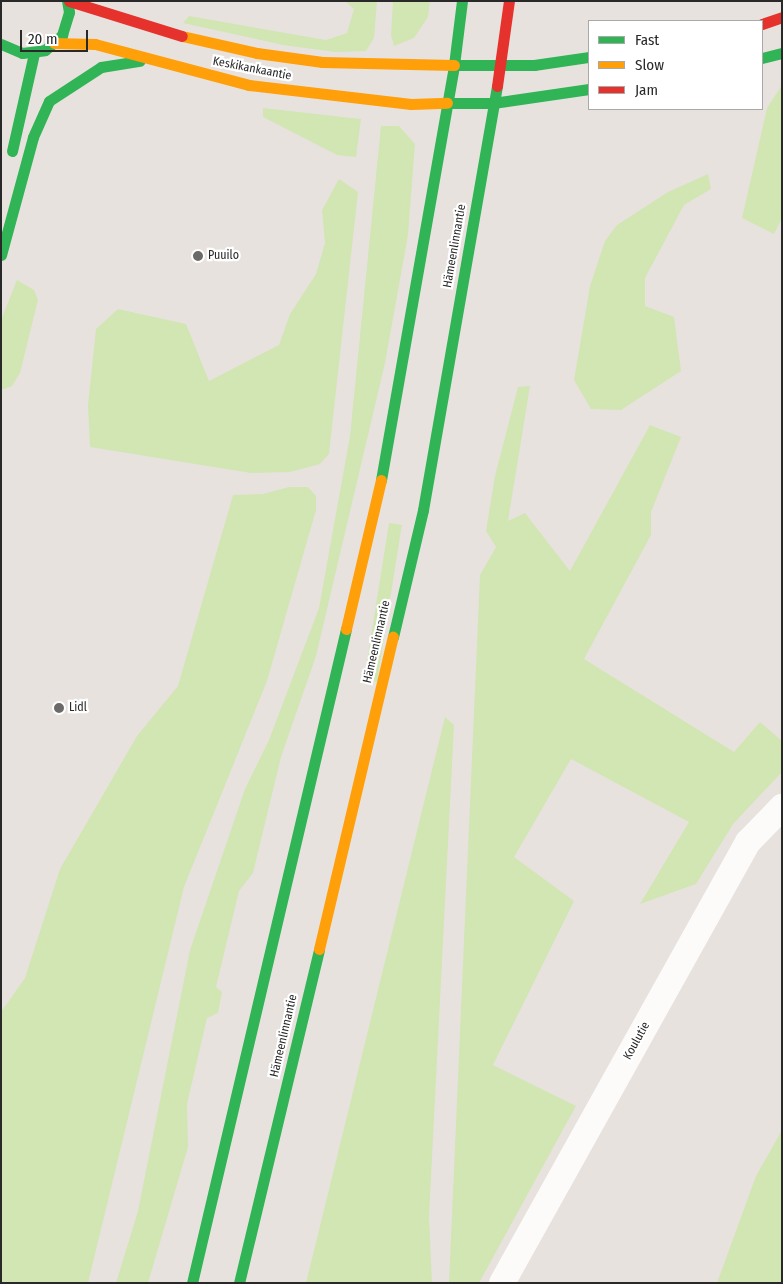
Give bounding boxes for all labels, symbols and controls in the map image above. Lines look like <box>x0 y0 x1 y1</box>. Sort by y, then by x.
scale bar <box>22 20 90 52</box>
legend <box>588 20 763 110</box>
text: 20 m <box>28 30 58 48</box>
text: Fast <box>635 31 659 49</box>
street label: Keskikankaantie <box>211 54 293 84</box>
text: Slow <box>635 56 664 74</box>
text: Jam <box>635 81 658 99</box>
street label: Hämeenlinnantie <box>441 203 469 289</box>
place label: Puuilo <box>208 249 239 263</box>
marker: Puuilo <box>192 250 204 262</box>
street label: Hämeenlinnantie <box>360 599 394 685</box>
place label: Lidl <box>69 701 87 715</box>
marker: Lidl <box>53 702 65 714</box>
street label: Hämeenlinnantie <box>267 993 301 1079</box>
street label: Koulutie <box>621 1020 653 1062</box>

